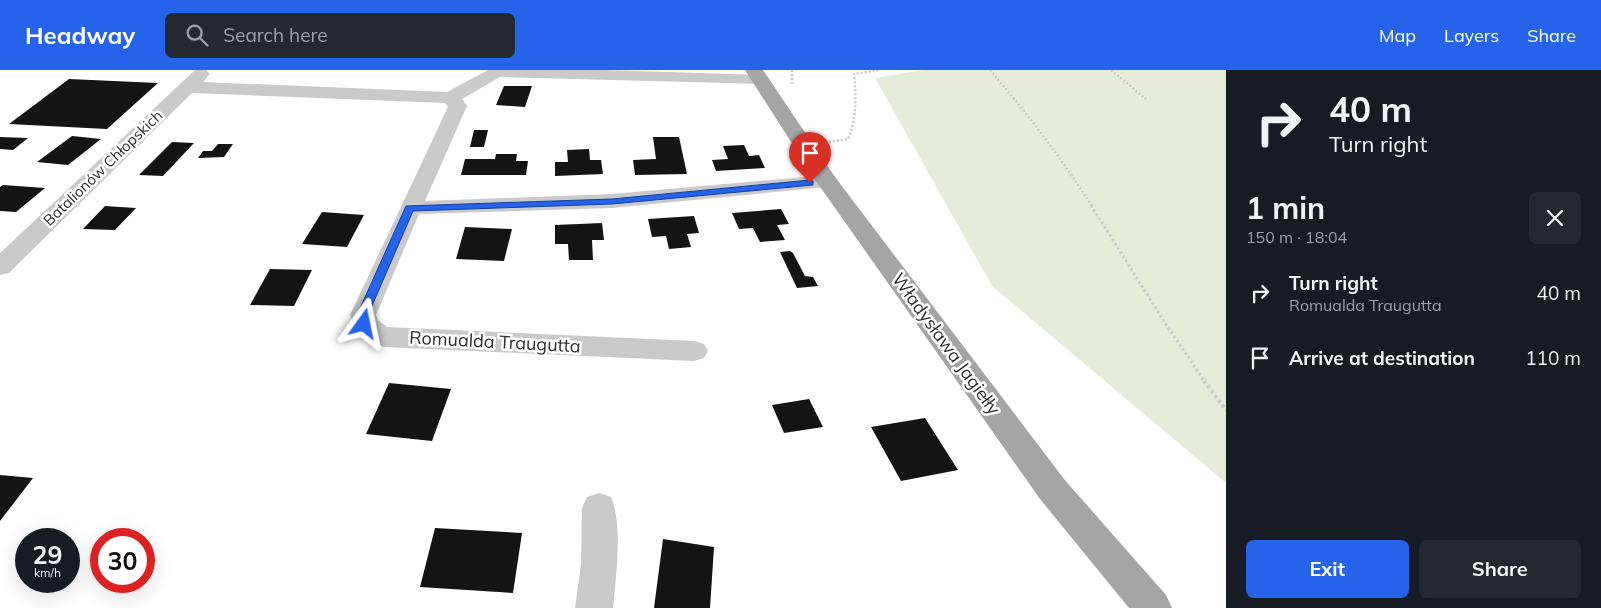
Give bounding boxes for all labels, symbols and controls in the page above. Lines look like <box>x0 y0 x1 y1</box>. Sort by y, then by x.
search box <box>165 13 515 58</box>
text: Headway <box>25 20 135 50</box>
icon: search <box>183 21 211 49</box>
text: Search here <box>223 23 328 47</box>
text: Map <box>1379 24 1416 47</box>
text: Layers <box>1444 24 1499 47</box>
text: Share <box>1527 24 1576 47</box>
text: 40 m <box>1329 87 1412 131</box>
icon: right <box>1246 90 1311 155</box>
street label: Batalionów Chłopskich <box>39 106 166 230</box>
text: Turn right <box>1329 130 1427 158</box>
pin <box>789 132 831 183</box>
icon: arrive <box>796 139 824 167</box>
text: 1 min <box>1246 189 1325 227</box>
button: close <box>1529 192 1581 244</box>
text: 150 m · 18:04 <box>1246 227 1347 247</box>
street label: Władysława Jagiełły <box>887 268 1006 420</box>
text: Turn right <box>1289 271 1378 295</box>
icon: right <box>1246 279 1274 307</box>
text: 40 m <box>1537 281 1581 305</box>
text: Romualda Traugutta <box>1289 295 1442 315</box>
position arrow <box>337 297 389 349</box>
street label: Romualda Traugutta <box>409 326 581 357</box>
icon: arrive <box>1246 344 1274 372</box>
text: Arrive at destination <box>1289 346 1475 370</box>
text: 110 m <box>1525 346 1581 370</box>
speed limit sign: 30 <box>90 528 155 593</box>
text: 29 <box>32 539 63 570</box>
button: Exit <box>1246 540 1409 598</box>
button: Share <box>1419 540 1581 598</box>
text: km/h <box>34 565 61 580</box>

